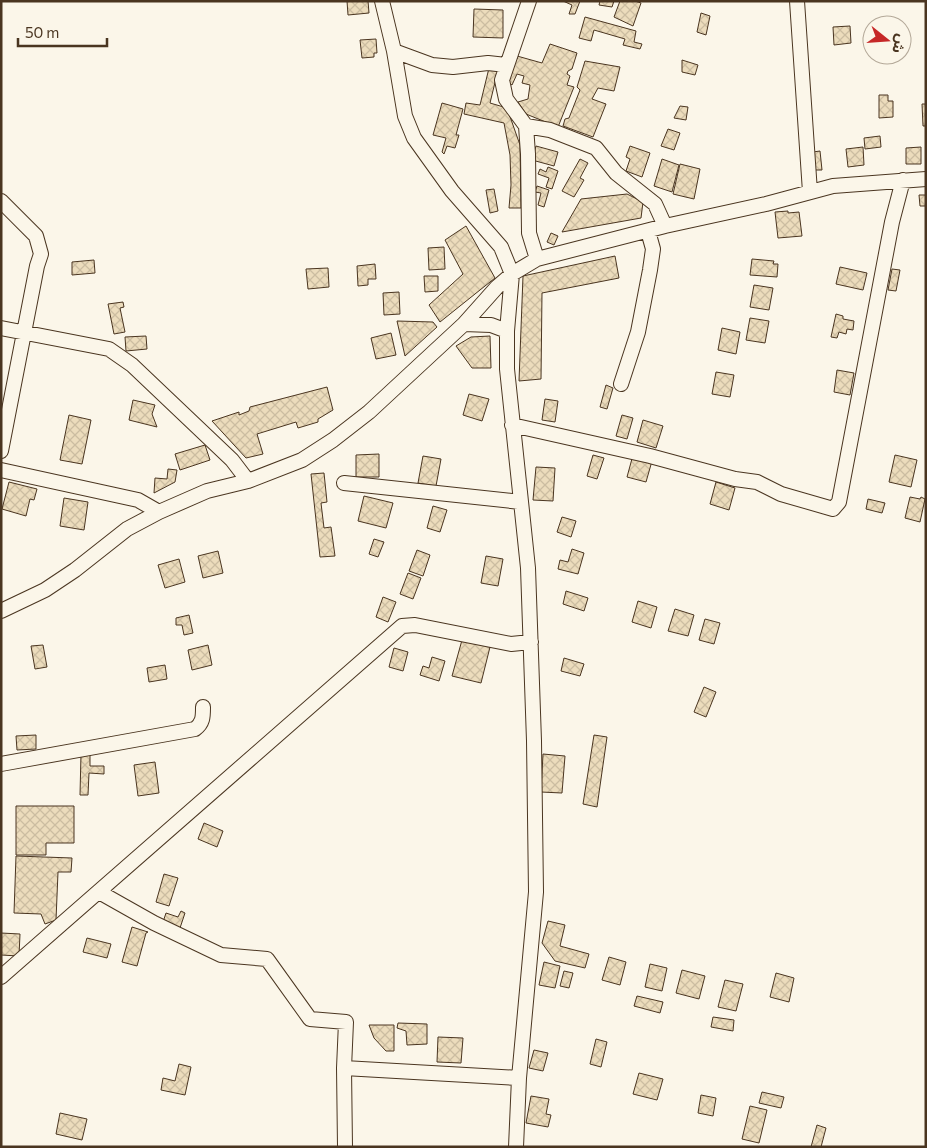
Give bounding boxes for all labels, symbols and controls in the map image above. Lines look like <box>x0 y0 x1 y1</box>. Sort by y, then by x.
scale bar <box>18 15 106 47</box>
north arrow <box>862 15 912 65</box>
text: 50 m <box>25 23 59 41</box>
text: ش <box>889 32 911 56</box>

